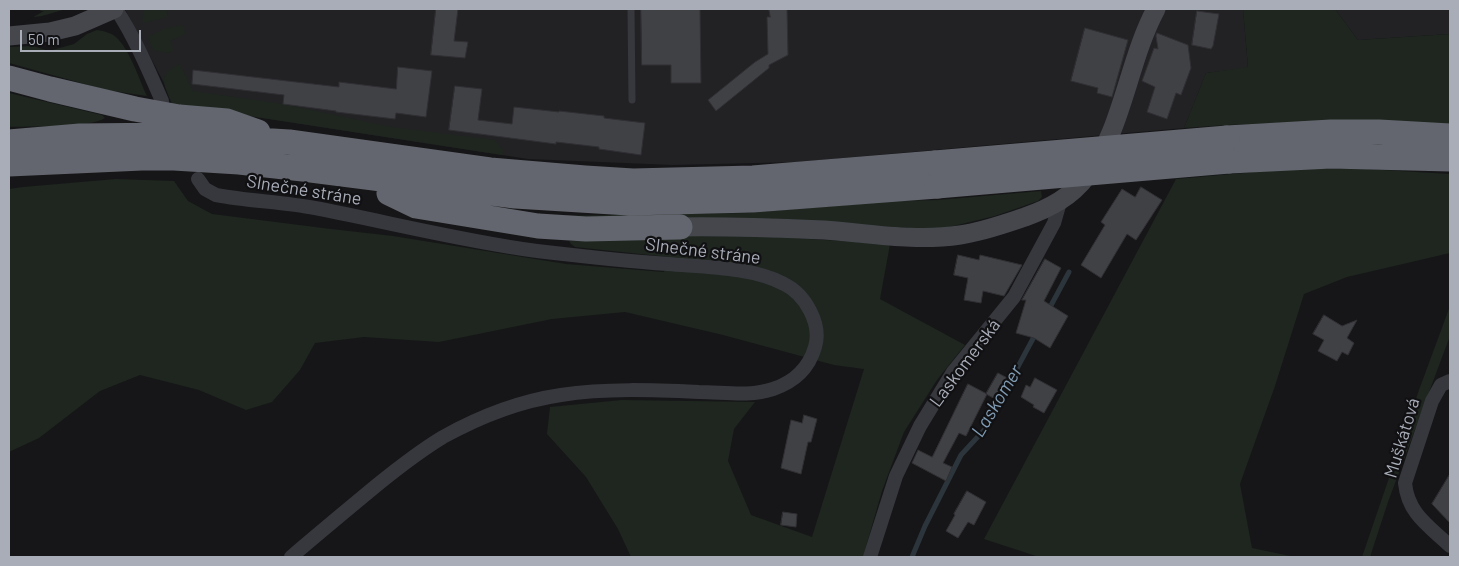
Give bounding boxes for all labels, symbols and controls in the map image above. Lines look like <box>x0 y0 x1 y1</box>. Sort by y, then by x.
scale bar <box>22 20 144 52</box>
text: 50 m <box>28 30 60 48</box>
street label: Slnečné stráne <box>245 170 363 210</box>
street label: Slnečné stráne <box>644 233 762 269</box>
street label: Laskomerská <box>925 315 1005 411</box>
water label: Laskomer <box>967 361 1027 441</box>
street label: Muškátová <box>1380 395 1424 481</box>

